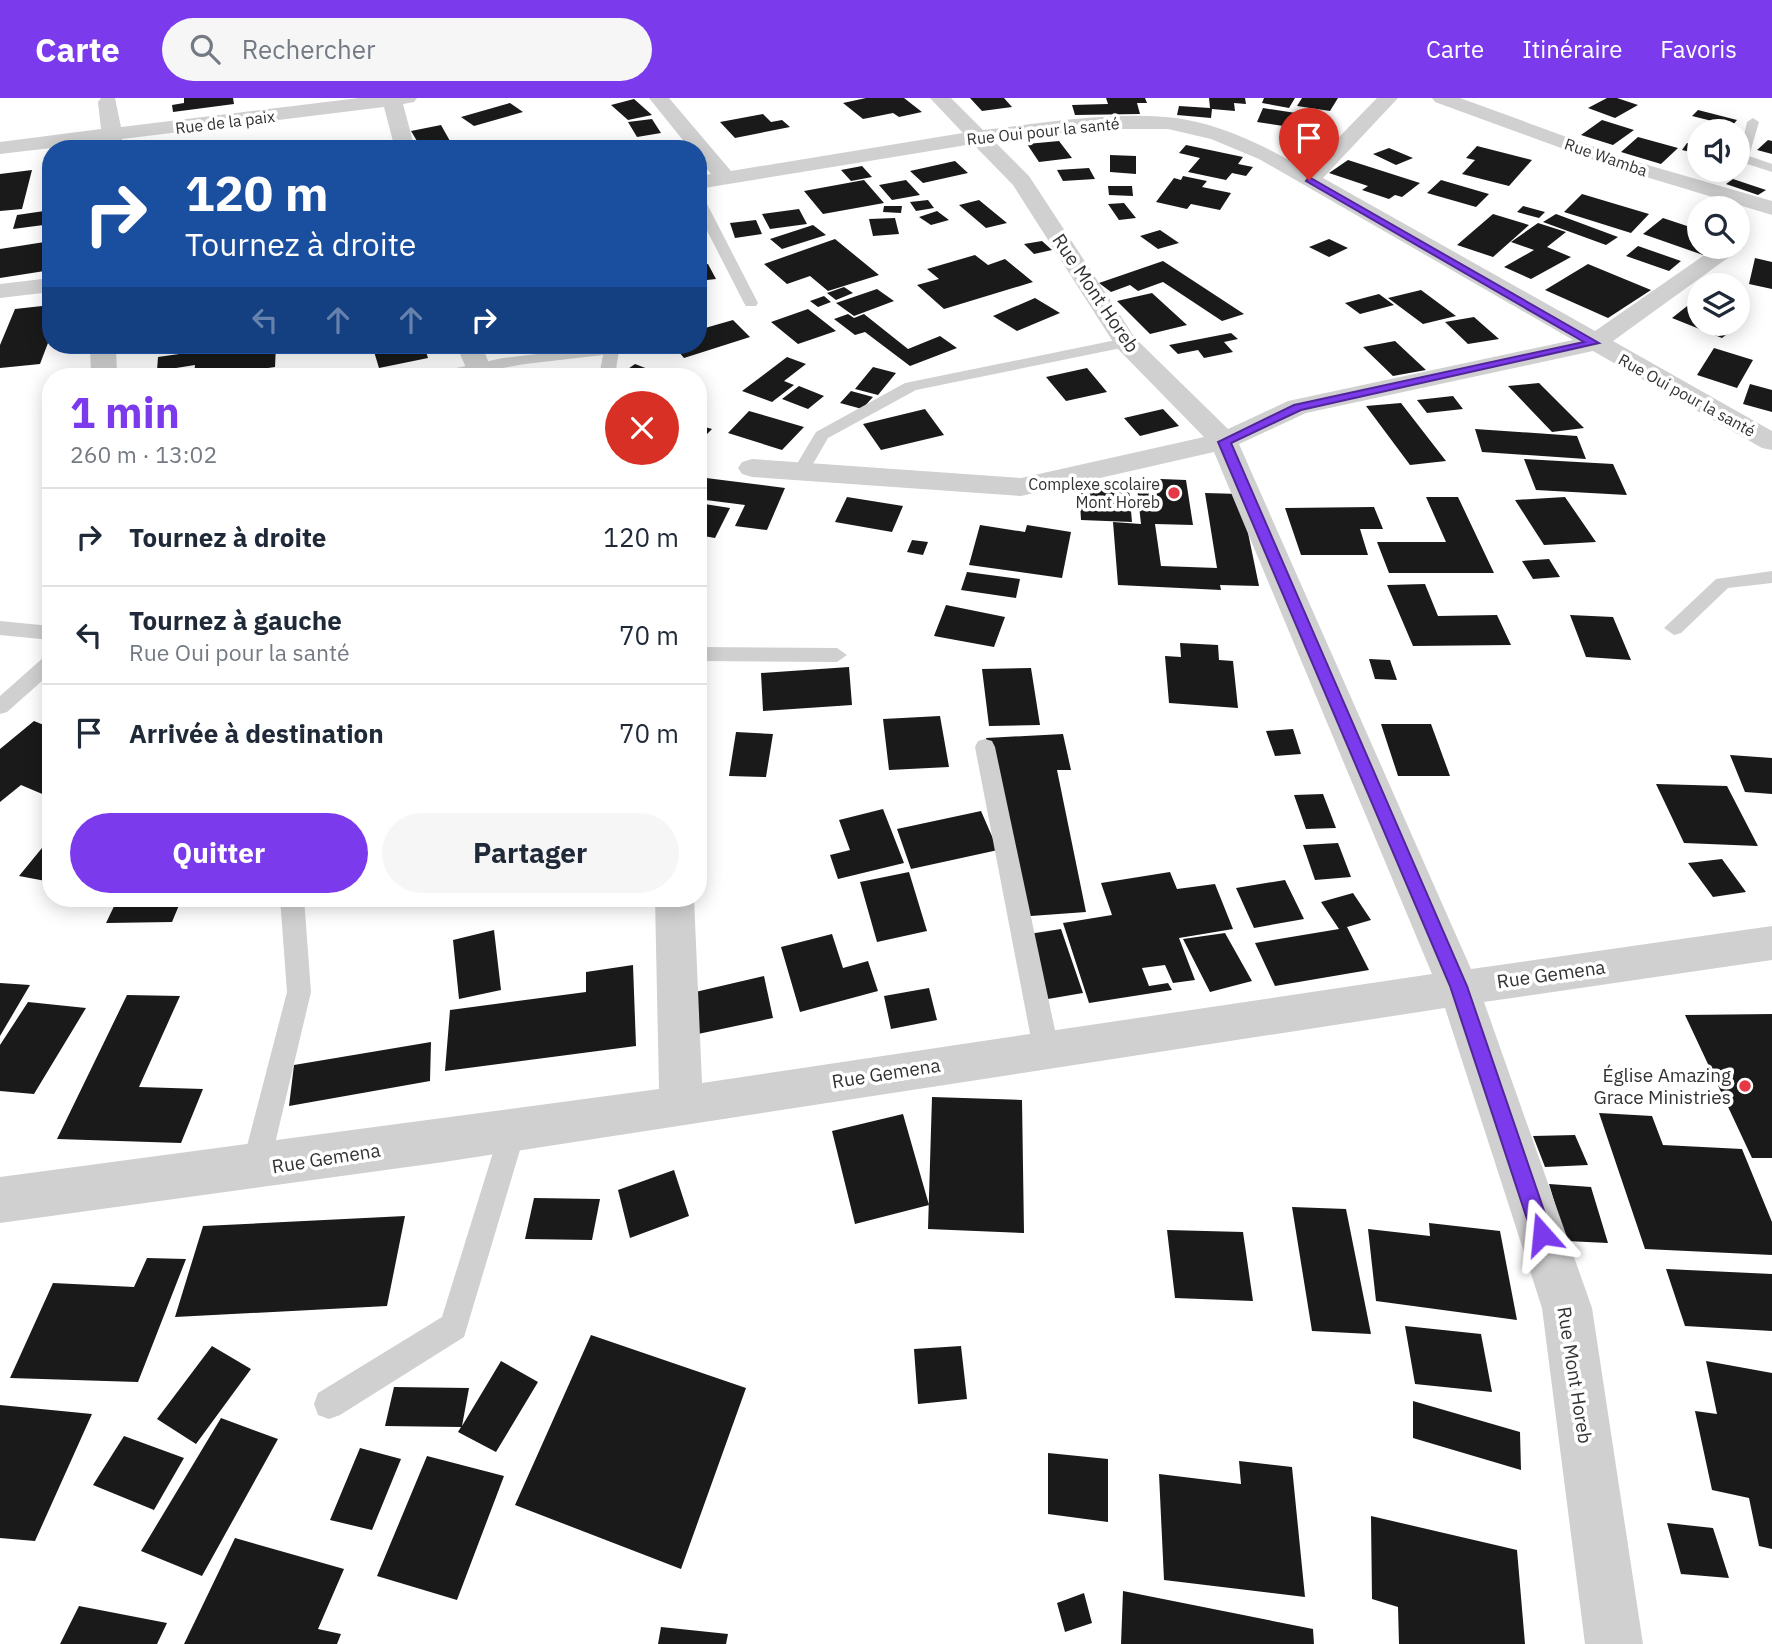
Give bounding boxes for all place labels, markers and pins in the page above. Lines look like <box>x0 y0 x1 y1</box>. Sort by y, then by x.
pin <box>1279 108 1339 180</box>
place label: Complexe scolaire Mont Horeb <box>1028 474 1160 512</box>
marker: Complexe scolaire Mont Horeb <box>1166 485 1182 501</box>
place label: Église Amazing Grace Ministries <box>1593 1063 1731 1109</box>
marker: Église Amazing Grace Ministries <box>1737 1078 1753 1094</box>

